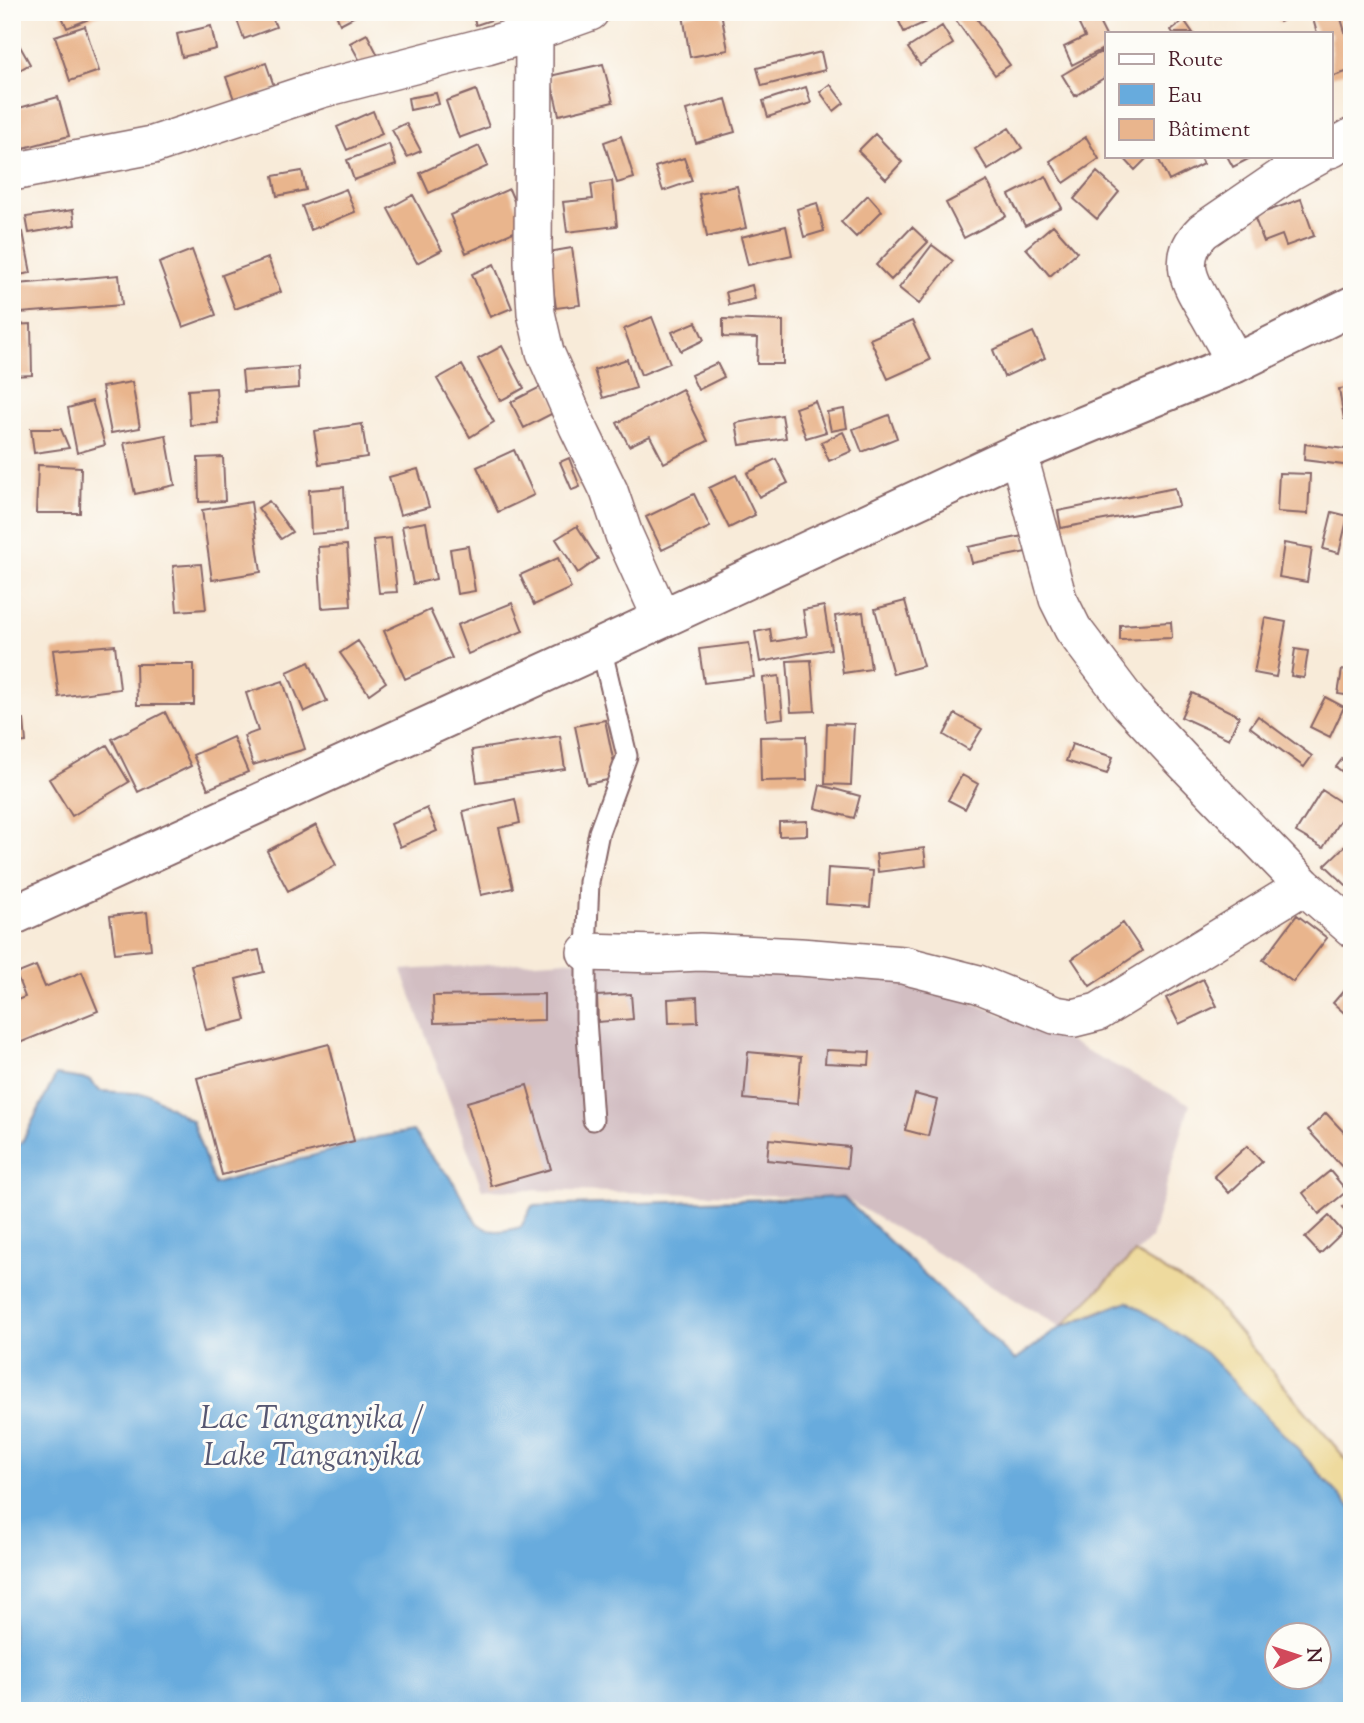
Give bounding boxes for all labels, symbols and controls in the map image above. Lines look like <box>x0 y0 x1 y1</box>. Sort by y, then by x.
legend <box>1105 32 1332 158</box>
text: Route <box>1168 46 1223 76</box>
text: Eau <box>1168 82 1202 112</box>
text: Bâtiment <box>1168 116 1250 146</box>
water label: Lac Tanganyika / Lake Tanganyika <box>200 1397 424 1480</box>
north arrow <box>1262 1622 1332 1692</box>
text: N <box>1299 1647 1326 1664</box>

